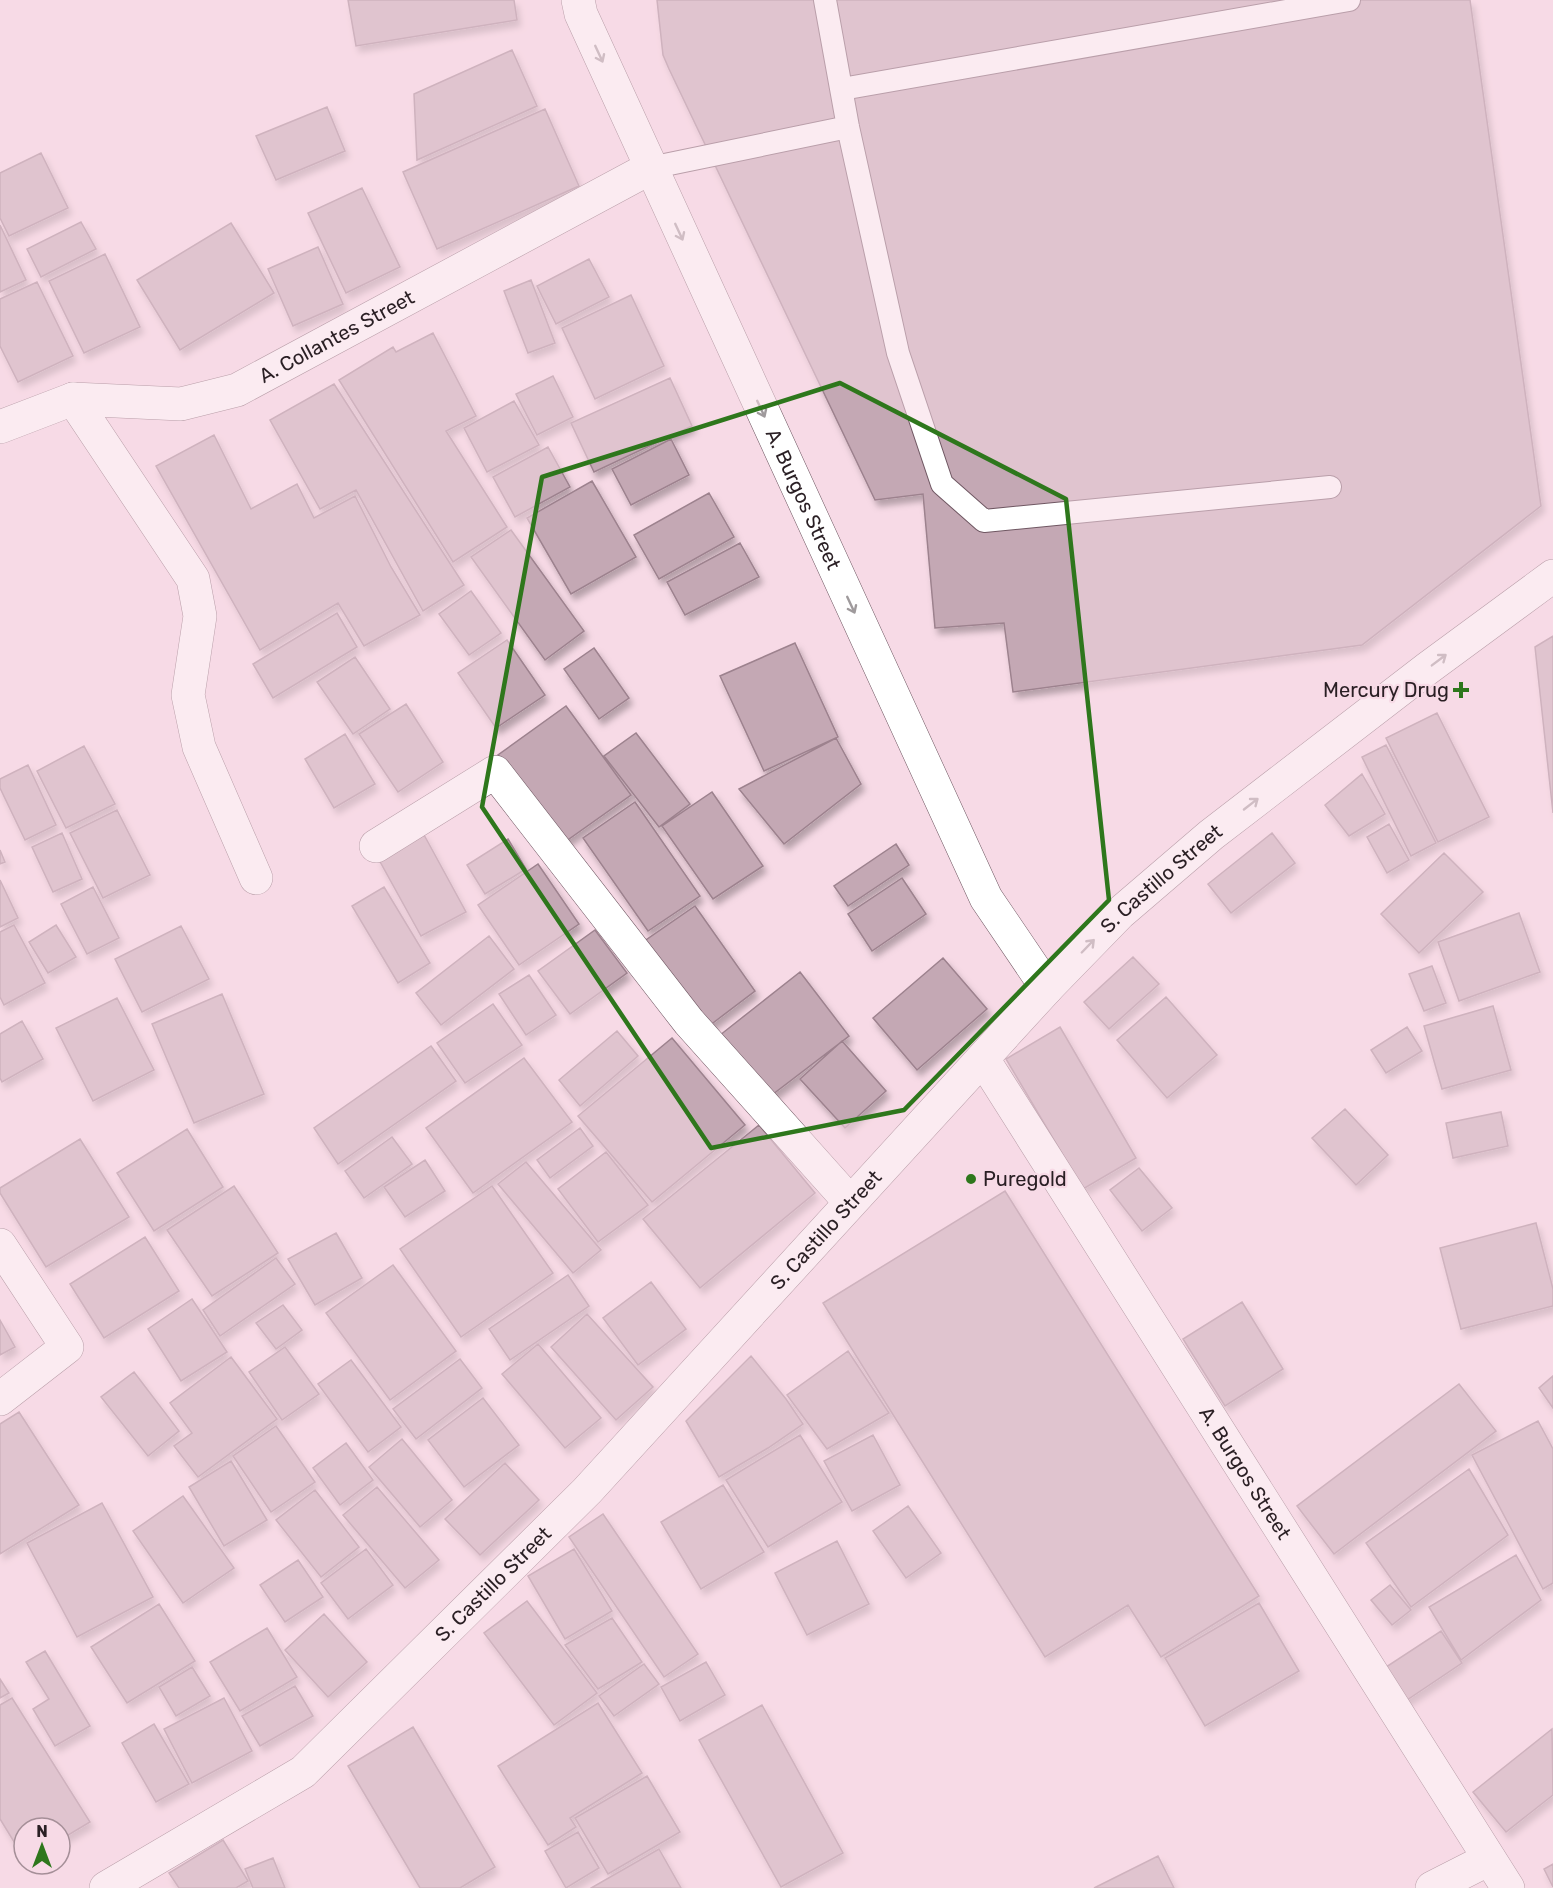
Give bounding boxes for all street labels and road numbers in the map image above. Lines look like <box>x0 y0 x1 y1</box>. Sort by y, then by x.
street label: A. Collantes Street <box>255 285 419 388</box>
street label: A. Burgos Street <box>761 425 846 574</box>
street label: S. Castillo Street <box>1095 819 1227 938</box>
street label: S. Castillo Street <box>765 1165 887 1295</box>
street label: A. Burgos Street <box>1194 1402 1296 1544</box>
street label: S. Castillo Street <box>430 1521 556 1646</box>

